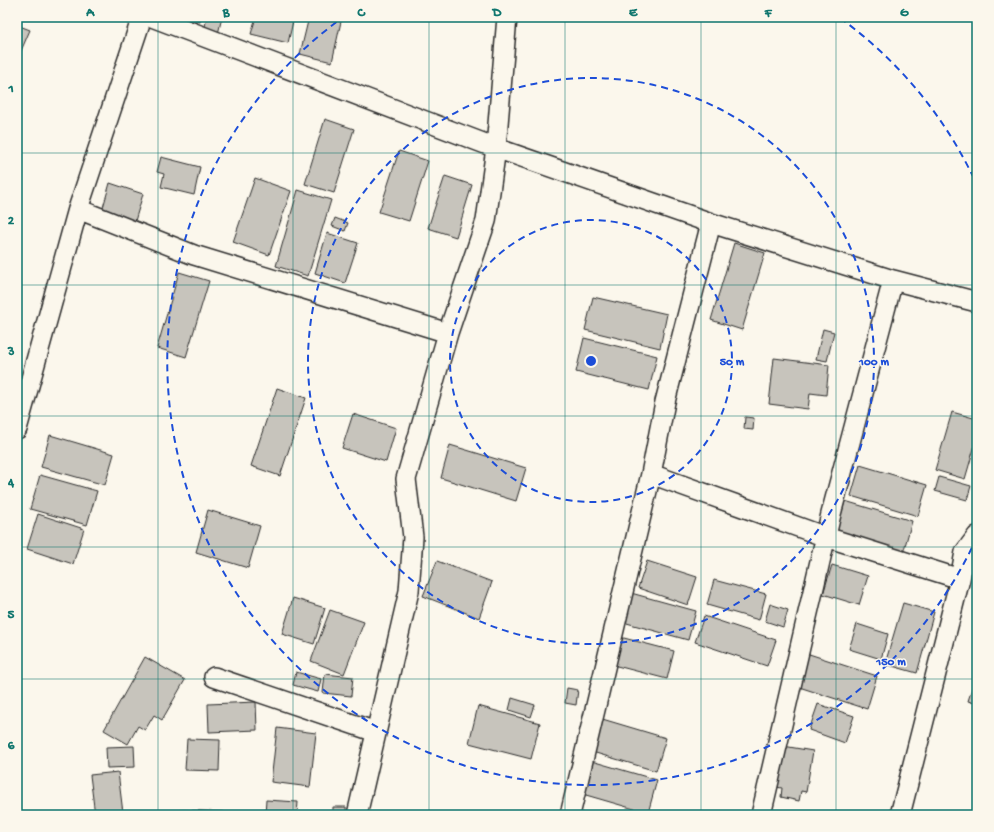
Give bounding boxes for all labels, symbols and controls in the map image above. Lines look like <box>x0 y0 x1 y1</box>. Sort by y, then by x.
text: A <box>85 6 95 21</box>
text: B <box>222 6 231 21</box>
text: C <box>356 6 366 21</box>
text: D <box>492 6 502 21</box>
text: E <box>629 6 638 21</box>
text: F <box>764 6 773 21</box>
text: G <box>900 6 909 21</box>
text: 1 <box>7 82 14 97</box>
text: 2 <box>8 214 15 229</box>
text: 3 <box>7 345 15 360</box>
centre of rings <box>584 354 598 368</box>
text: 50 m <box>720 356 745 370</box>
text: 100 m <box>858 356 889 370</box>
text: 4 <box>7 476 15 491</box>
text: 5 <box>8 608 15 623</box>
text: 150 m <box>875 656 906 670</box>
text: 6 <box>8 739 15 754</box>

